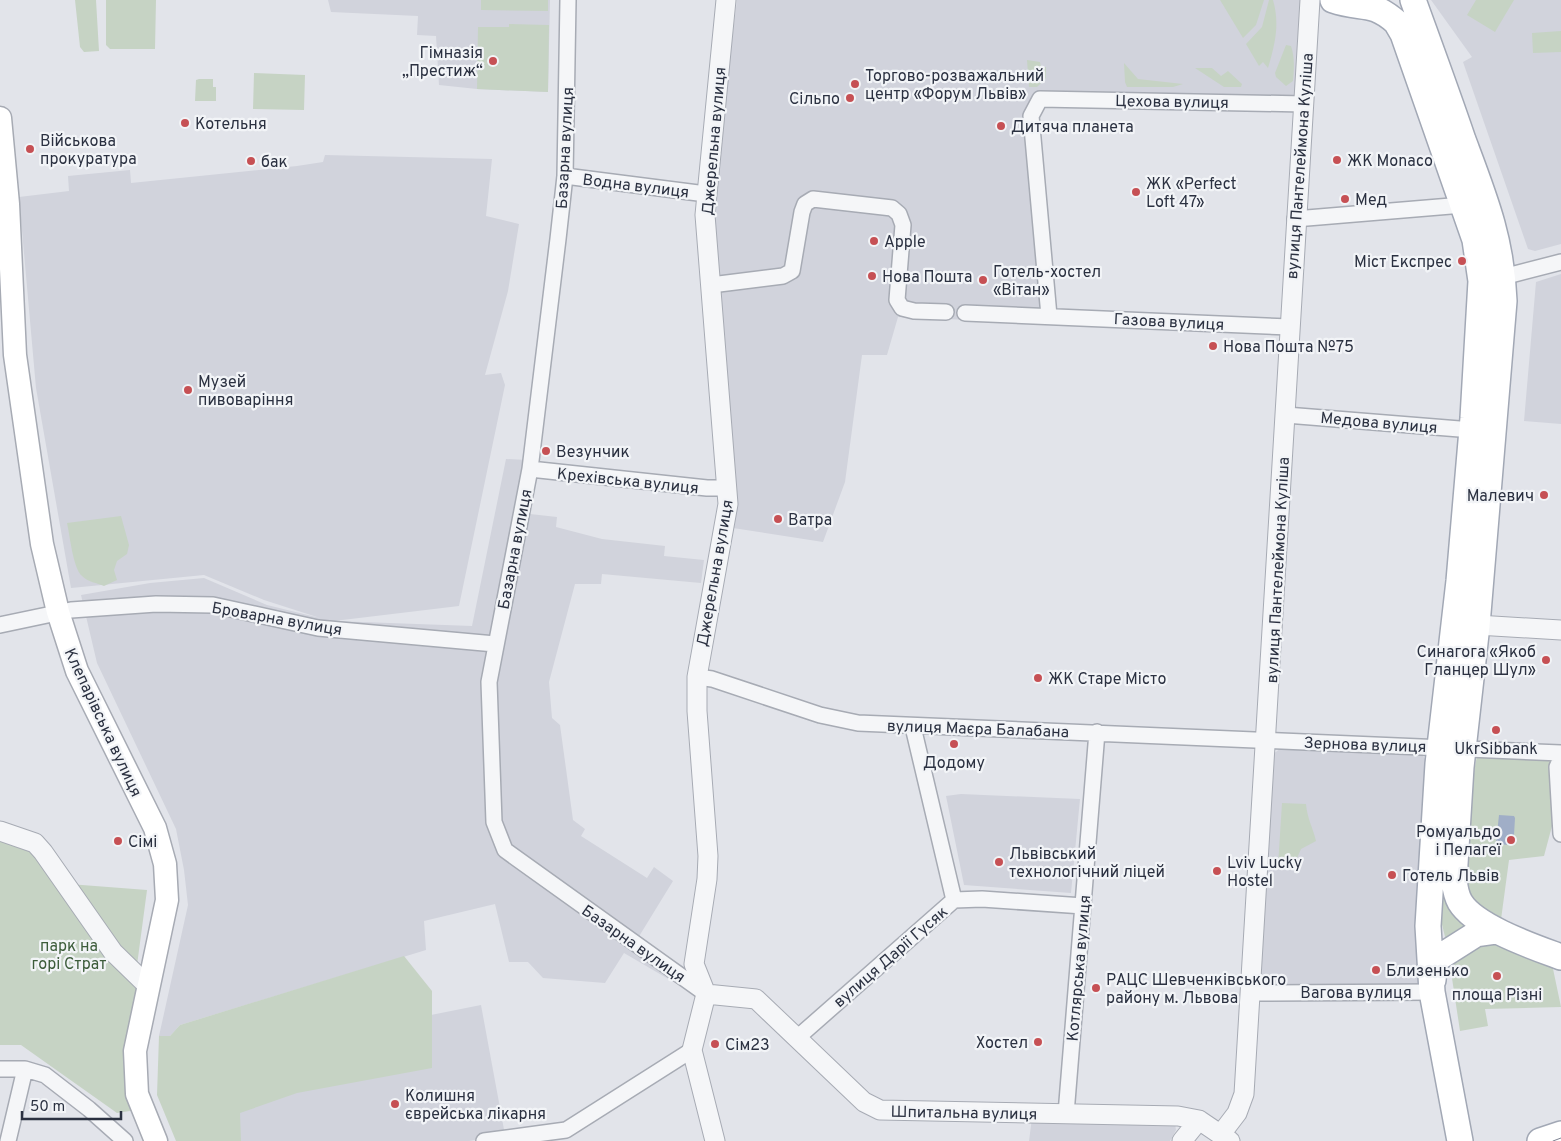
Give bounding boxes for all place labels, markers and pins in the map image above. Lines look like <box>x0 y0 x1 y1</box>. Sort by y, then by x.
place label: Гімназія „Престиж“ <box>402 44 483 82</box>
marker: Гімназія „Престиж“ <box>487 55 499 67</box>
place label: Торгово-розважальний центр «Форум Львів» <box>865 67 1044 105</box>
marker: Торгово-розважальний центр «Форум Львів» <box>849 78 861 90</box>
place label: Сільпо <box>789 90 840 110</box>
marker: Сільпо <box>844 92 856 104</box>
place label: Котельня <box>195 115 267 135</box>
marker: Котельня <box>179 117 191 129</box>
place label: Дитяча планета <box>1011 118 1134 138</box>
marker: Дитяча планета <box>995 120 1007 132</box>
place label: Військова прокуратура <box>40 132 137 170</box>
marker: Військова прокуратура <box>24 143 36 155</box>
place label: ЖК Monaco <box>1347 152 1433 172</box>
place label: бак <box>261 153 288 173</box>
marker: ЖК Monaco <box>1331 154 1343 166</box>
marker: бак <box>245 155 257 167</box>
place label: ЖК «Perfect Loft 47» <box>1146 175 1237 213</box>
marker: ЖК «Perfect Loft 47» <box>1130 186 1142 198</box>
place label: Мед <box>1355 191 1387 211</box>
marker: Мед <box>1339 193 1351 205</box>
place label: Apple <box>884 233 926 253</box>
marker: Apple <box>868 235 880 247</box>
place label: Міст Експрес <box>1354 253 1452 273</box>
marker: Міст Експрес <box>1456 255 1468 267</box>
place label: Готель-хостел «Вітан» <box>993 263 1101 301</box>
place label: Нова Пошта <box>882 268 972 288</box>
marker: Нова Пошта <box>866 270 878 282</box>
marker: Готель-хостел «Вітан» <box>977 274 989 286</box>
place label: Нова Пошта №75 <box>1223 338 1354 358</box>
marker: Нова Пошта №75 <box>1207 340 1219 352</box>
place label: Музей пивоваріння <box>198 373 293 411</box>
marker: Музей пивоваріння <box>182 384 194 396</box>
place label: Везунчик <box>556 443 630 463</box>
marker: Везунчик <box>540 445 552 457</box>
place label: Малевич <box>1467 487 1534 507</box>
marker: Малевич <box>1538 489 1550 501</box>
place label: Ватра <box>788 511 832 531</box>
marker: Ватра <box>772 513 784 525</box>
place label: Синагога «Якоб Гланцер Шул» <box>1417 643 1536 681</box>
marker: Синагога «Якоб Гланцер Шул» <box>1540 654 1552 666</box>
place label: ЖК Старе Місто <box>1048 670 1166 690</box>
marker: ЖК Старе Місто <box>1032 672 1044 684</box>
marker: UkrSibbank <box>1490 724 1502 736</box>
marker: Додому <box>948 738 960 750</box>
place label: UkrSibbank <box>1454 740 1538 760</box>
place label: Додому <box>923 754 985 774</box>
place label: Ромуальдо і Пелагеї <box>1416 823 1502 861</box>
place label: Сімі <box>128 833 157 853</box>
marker: Ромуальдо і Пелагеї <box>1505 834 1517 846</box>
marker: Сімі <box>112 835 124 847</box>
place label: Львівський технологічний ліцей <box>1009 845 1165 883</box>
place label: Lviv Lucky Hostel <box>1227 854 1302 892</box>
marker: Львівський технологічний ліцей <box>993 856 1005 868</box>
marker: Lviv Lucky Hostel <box>1211 865 1223 877</box>
place label: Готель Львів <box>1402 867 1499 887</box>
marker: Готель Львів <box>1386 869 1398 881</box>
place label: Близенько <box>1386 962 1469 982</box>
marker: Близенько <box>1370 964 1382 976</box>
marker: площа Різні <box>1491 970 1503 982</box>
place label: РАЦС Шевченківського району м. Львова <box>1106 971 1286 1009</box>
marker: РАЦС Шевченківського району м. Львова <box>1090 982 1102 994</box>
place label: площа Різні <box>1452 986 1542 1006</box>
place label: Хостел <box>976 1034 1028 1054</box>
place label: Сім23 <box>725 1036 770 1056</box>
marker: Хостел <box>1032 1036 1044 1048</box>
marker: Сім23 <box>709 1038 721 1050</box>
place label: Колишня єврейська лікарня <box>405 1087 546 1125</box>
marker: Колишня єврейська лікарня <box>389 1098 401 1110</box>

